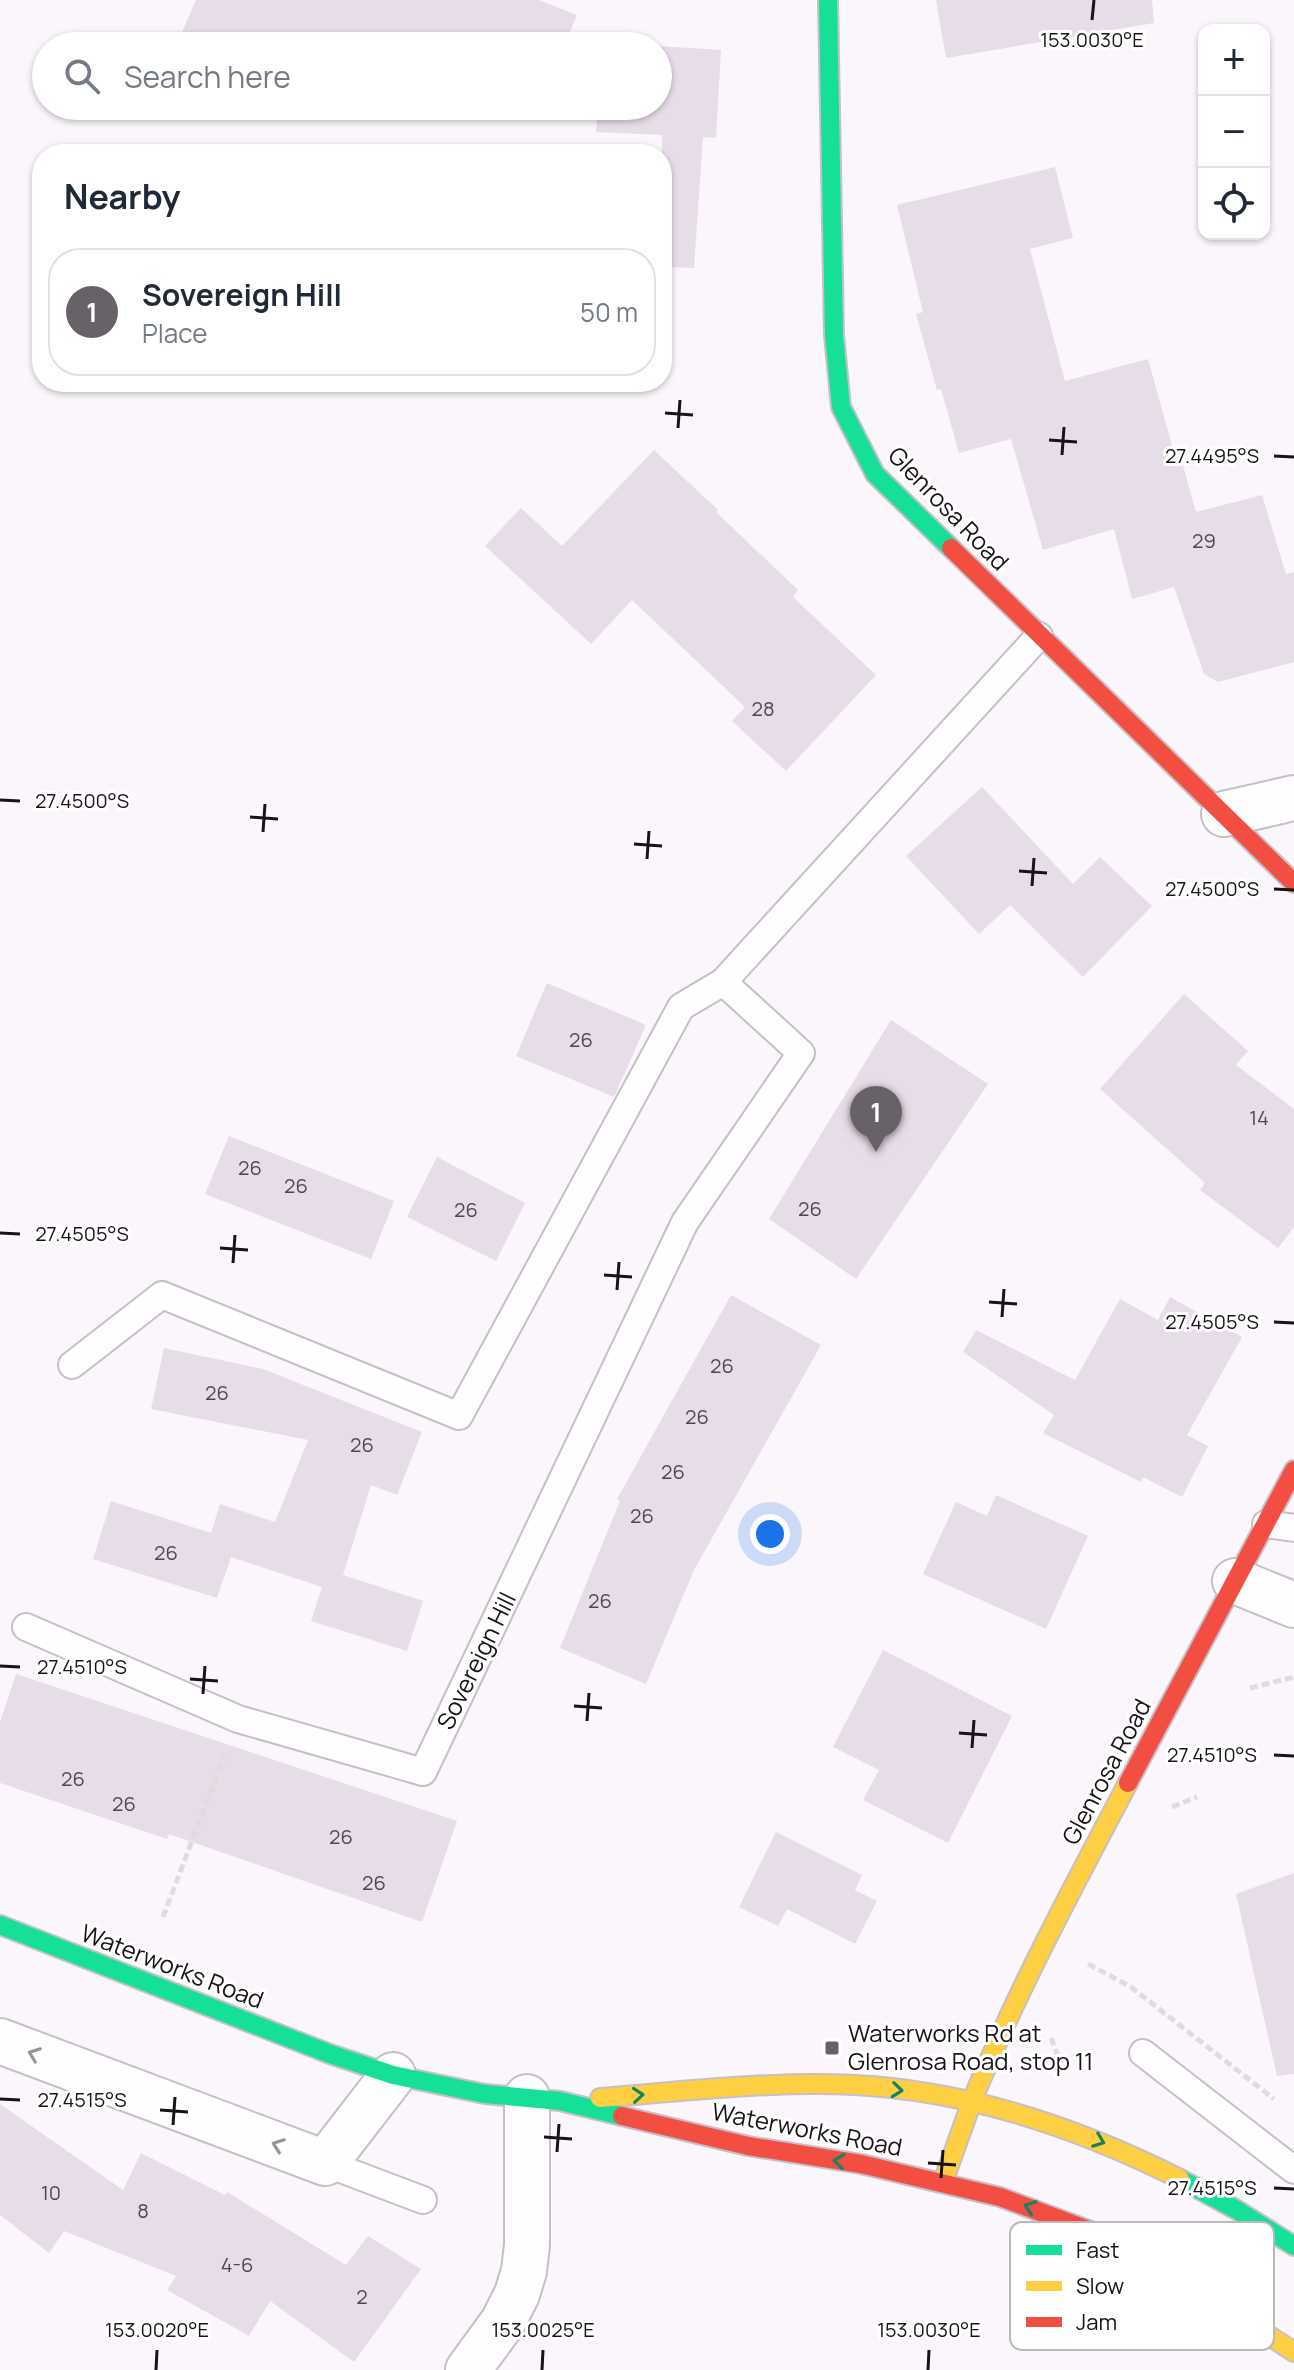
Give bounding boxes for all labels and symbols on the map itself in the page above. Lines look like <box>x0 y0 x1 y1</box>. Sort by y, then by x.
text: 153.0030°E <box>1040 26 1144 53</box>
street label: Glenrosa Road <box>881 439 1017 577</box>
text: 27.4495°S <box>1165 442 1259 469</box>
house number: 29 <box>1192 527 1216 554</box>
house number: 28 <box>751 695 775 722</box>
text: 27.4500°S <box>35 787 129 814</box>
text: 27.4500°S <box>1165 875 1259 902</box>
house number: 26 <box>569 1026 593 1053</box>
pin: 1 <box>850 1086 902 1152</box>
house number: 14 <box>1249 1104 1269 1131</box>
house number: 26 <box>238 1154 262 1181</box>
house number: 26 <box>284 1172 308 1199</box>
house number: 26 <box>798 1195 822 1222</box>
house number: 26 <box>454 1196 478 1223</box>
text: 27.4505°S <box>35 1220 129 1247</box>
text: 27.4505°S <box>1165 1308 1259 1335</box>
house number: 26 <box>710 1352 734 1379</box>
house number: 26 <box>205 1379 229 1406</box>
house number: 26 <box>685 1403 709 1430</box>
house number: 26 <box>350 1431 374 1458</box>
house number: 26 <box>661 1458 685 1485</box>
house number: 26 <box>630 1502 654 1529</box>
your location <box>750 1514 790 1554</box>
house number: 26 <box>154 1539 178 1566</box>
street label: Sovereign Hill <box>428 1586 523 1734</box>
house number: 26 <box>588 1587 612 1614</box>
text: 27.4510°S <box>37 1653 127 1680</box>
street label: Glenrosa Road <box>1053 1693 1158 1850</box>
text: 27.4510°S <box>1167 1741 1257 1768</box>
house number: 26 <box>61 1765 85 1792</box>
house number: 26 <box>112 1790 136 1817</box>
house number: 26 <box>329 1823 353 1850</box>
house number: 26 <box>362 1869 386 1896</box>
street label: Waterworks Road <box>76 1916 269 2016</box>
place label: Waterworks Rd at Glenrosa Road, stop 11 <box>848 2016 1093 2077</box>
marker: Waterworks Rd at Glenrosa Road, stop 11 <box>823 2039 841 2057</box>
one-way arrow <box>28 2047 42 2064</box>
one-way arrow <box>891 2081 904 2098</box>
text: 27.4515°S <box>37 2086 127 2113</box>
one-way arrow <box>632 2087 645 2104</box>
street label: Waterworks Road <box>709 2094 905 2163</box>
one-way arrow <box>1091 2131 1105 2148</box>
one-way arrow <box>271 2138 285 2155</box>
one-way arrow <box>832 2153 846 2170</box>
text: 27.4515°S <box>1167 2174 1257 2201</box>
house number: 10 <box>41 2179 61 2206</box>
house number: 8 <box>137 2197 149 2224</box>
one-way arrow <box>1024 2201 1038 2217</box>
legend <box>1010 2222 1274 2350</box>
text: Fast <box>1076 2235 1119 2265</box>
house number: 4-6 <box>221 2251 253 2278</box>
text: Slow <box>1076 2271 1124 2301</box>
house number: 2 <box>356 2283 368 2310</box>
text: Jam <box>1076 2307 1117 2337</box>
text: 153.0020°E <box>105 2316 209 2343</box>
text: 153.0025°E <box>491 2316 595 2343</box>
text: 153.0030°E <box>877 2316 981 2343</box>

